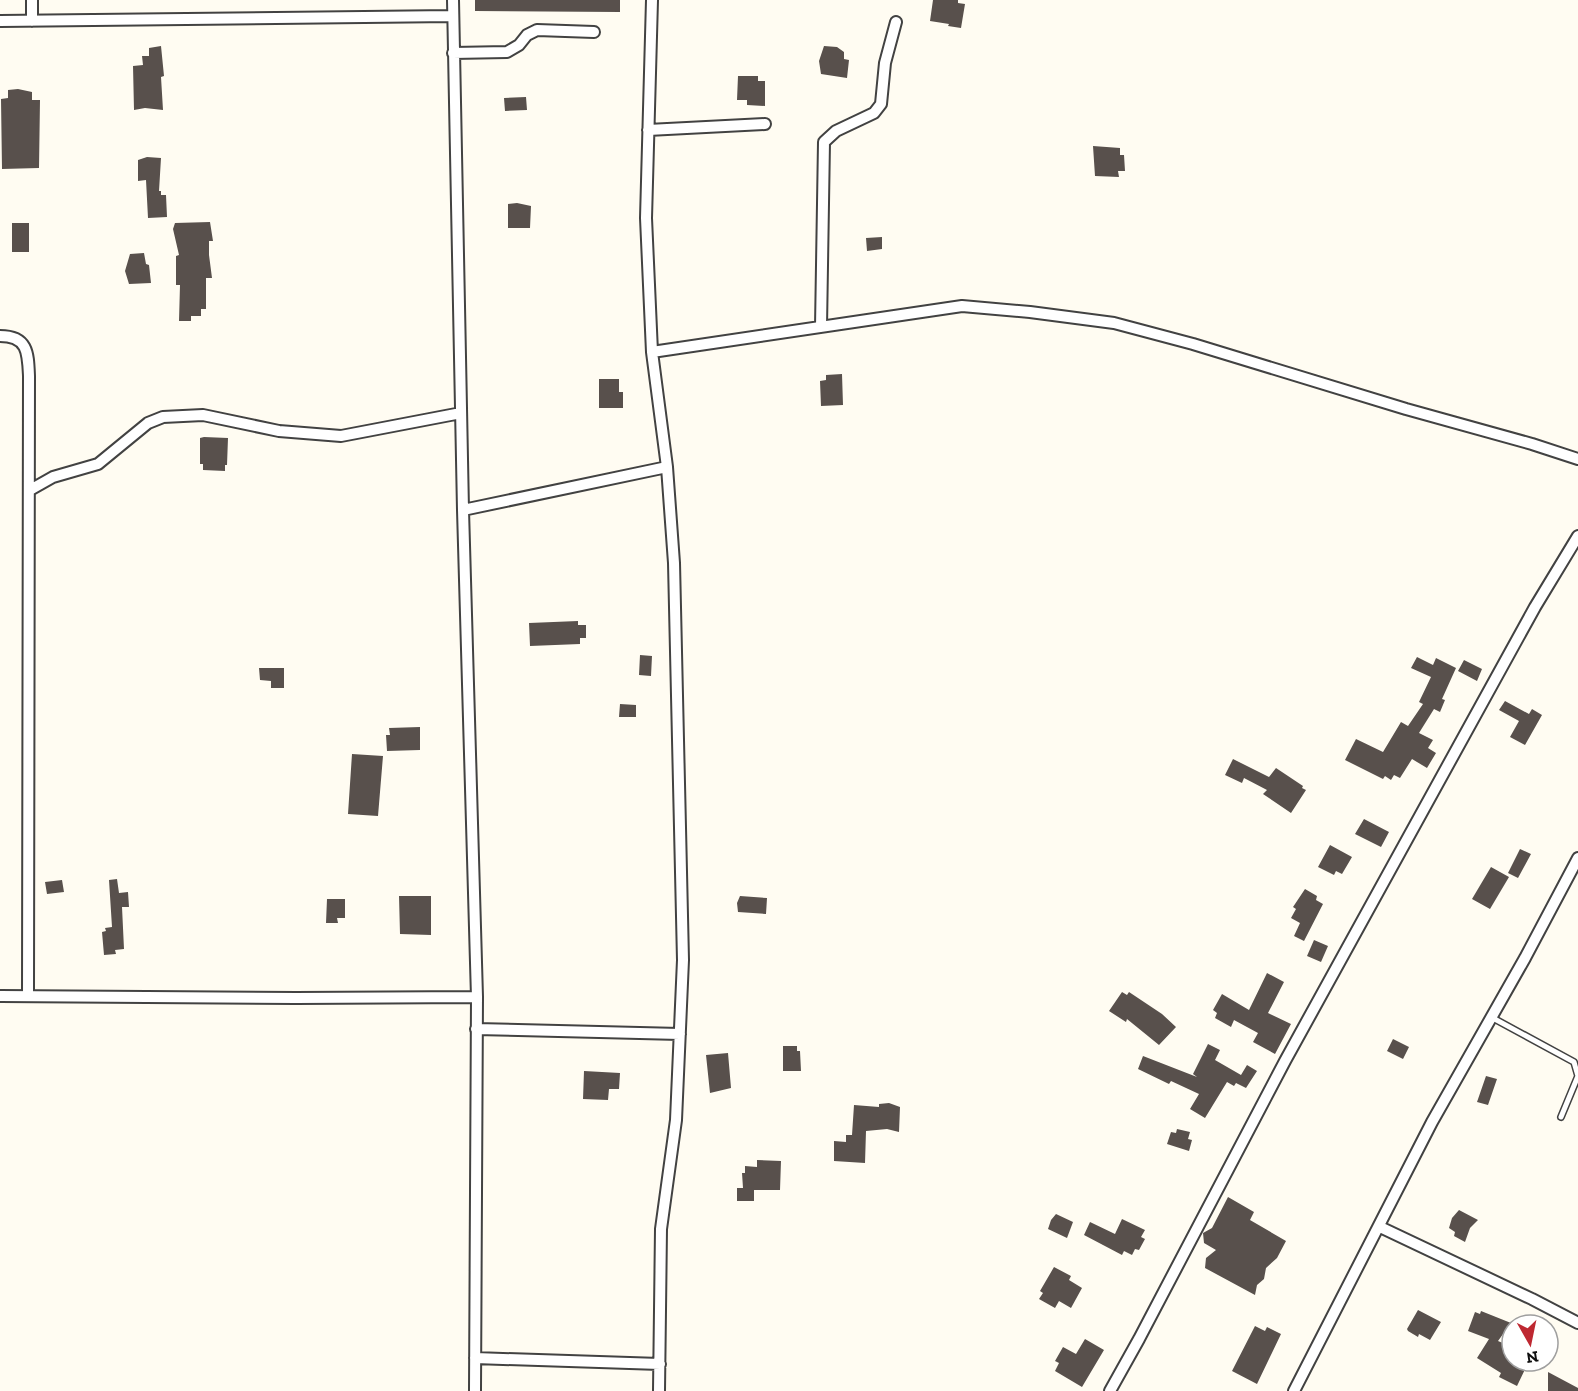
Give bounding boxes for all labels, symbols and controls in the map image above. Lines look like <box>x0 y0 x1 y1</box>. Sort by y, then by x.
north arrow <box>1500 1313 1560 1373</box>
text: N <box>1525 1347 1540 1368</box>

